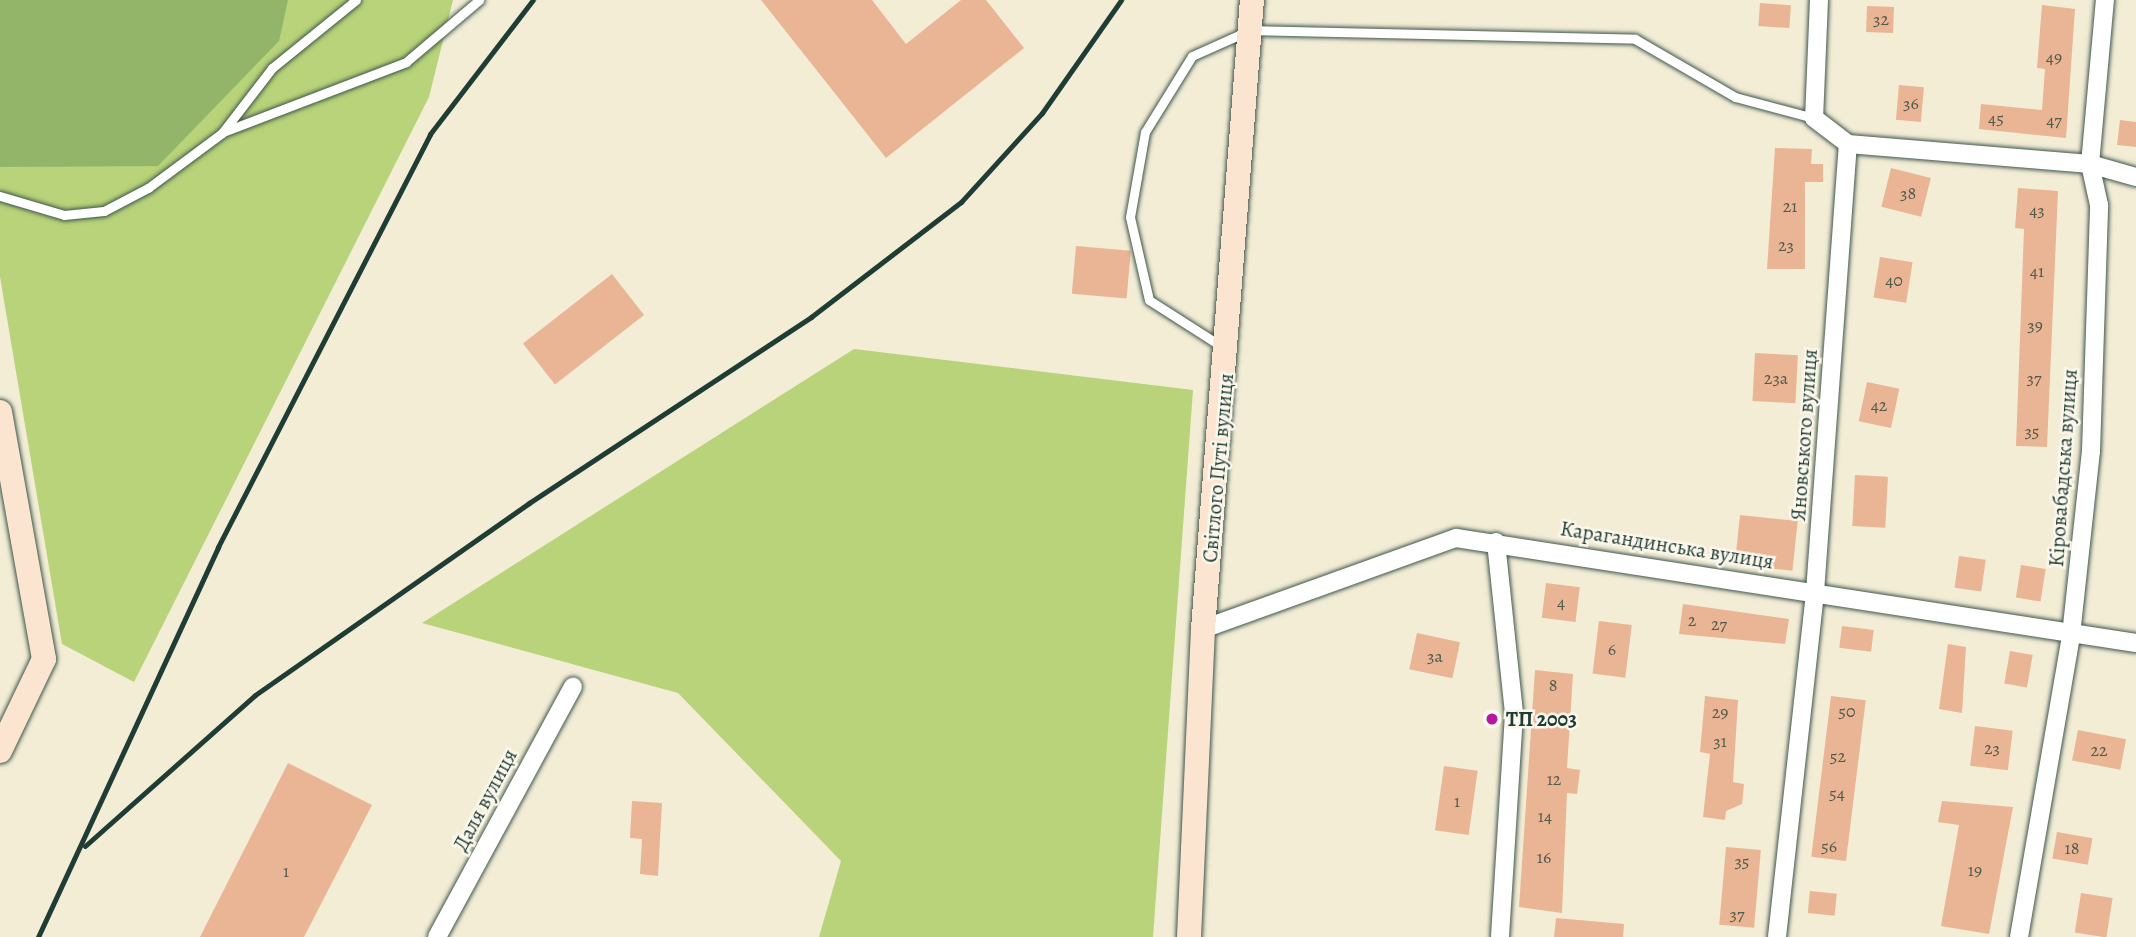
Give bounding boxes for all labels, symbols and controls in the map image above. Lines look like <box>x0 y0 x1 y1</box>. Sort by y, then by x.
house number: 32 <box>1873 8 1889 30</box>
house number: 49 <box>2046 46 2062 68</box>
house number: 36 <box>1903 92 1919 114</box>
house number: 45 <box>1988 107 2004 129</box>
house number: 47 <box>2046 109 2062 131</box>
house number: 38 <box>1900 182 1916 204</box>
house number: 21 <box>1783 195 1797 217</box>
house number: 43 <box>2029 199 2045 221</box>
house number: 23 <box>1778 234 1794 256</box>
house number: 41 <box>2030 260 2044 282</box>
house number: 40 <box>1885 269 1903 291</box>
house number: 39 <box>2027 314 2043 336</box>
street label: Яновського вулиця <box>1785 348 1823 522</box>
house number: 23а <box>1764 367 1788 389</box>
house number: 37 <box>2026 367 2042 389</box>
street label: Кіровабадська вулиця <box>2044 368 2082 568</box>
street label: Світлого Путі вулиця <box>1197 372 1239 564</box>
house number: 42 <box>1871 394 1887 416</box>
house number: 35 <box>2024 420 2040 442</box>
street label: Карагандинська вулиця <box>1558 516 1776 574</box>
house number: 4 <box>1557 591 1565 613</box>
house number: 2 <box>1688 609 1696 631</box>
house number: 27 <box>1711 613 1727 635</box>
house number: 6 <box>1608 638 1616 660</box>
house number: 3а <box>1427 645 1443 667</box>
house number: 8 <box>1549 674 1557 696</box>
house number: 50 <box>1838 700 1856 722</box>
house number: 29 <box>1712 701 1728 723</box>
place label: ТП 2003 <box>1506 706 1577 732</box>
marker: ТП 2003 <box>1484 711 1500 727</box>
house number: 31 <box>1713 730 1727 752</box>
house number: 23 <box>1984 737 2000 759</box>
house number: 22 <box>2090 739 2108 761</box>
street label: Даля вулиця <box>448 745 522 855</box>
house number: 52 <box>1830 745 1846 767</box>
house number: 12 <box>1547 768 1561 790</box>
house number: 54 <box>1829 782 1845 804</box>
house number: 1 <box>1454 790 1460 812</box>
house number: 14 <box>1538 805 1552 827</box>
house number: 56 <box>1821 835 1837 857</box>
house number: 18 <box>2065 837 2079 859</box>
house number: 16 <box>1537 846 1551 868</box>
house number: 35 <box>1734 850 1750 872</box>
house number: 19 <box>1968 859 1982 881</box>
house number: 1 <box>283 860 289 882</box>
house number: 37 <box>1729 903 1745 925</box>

